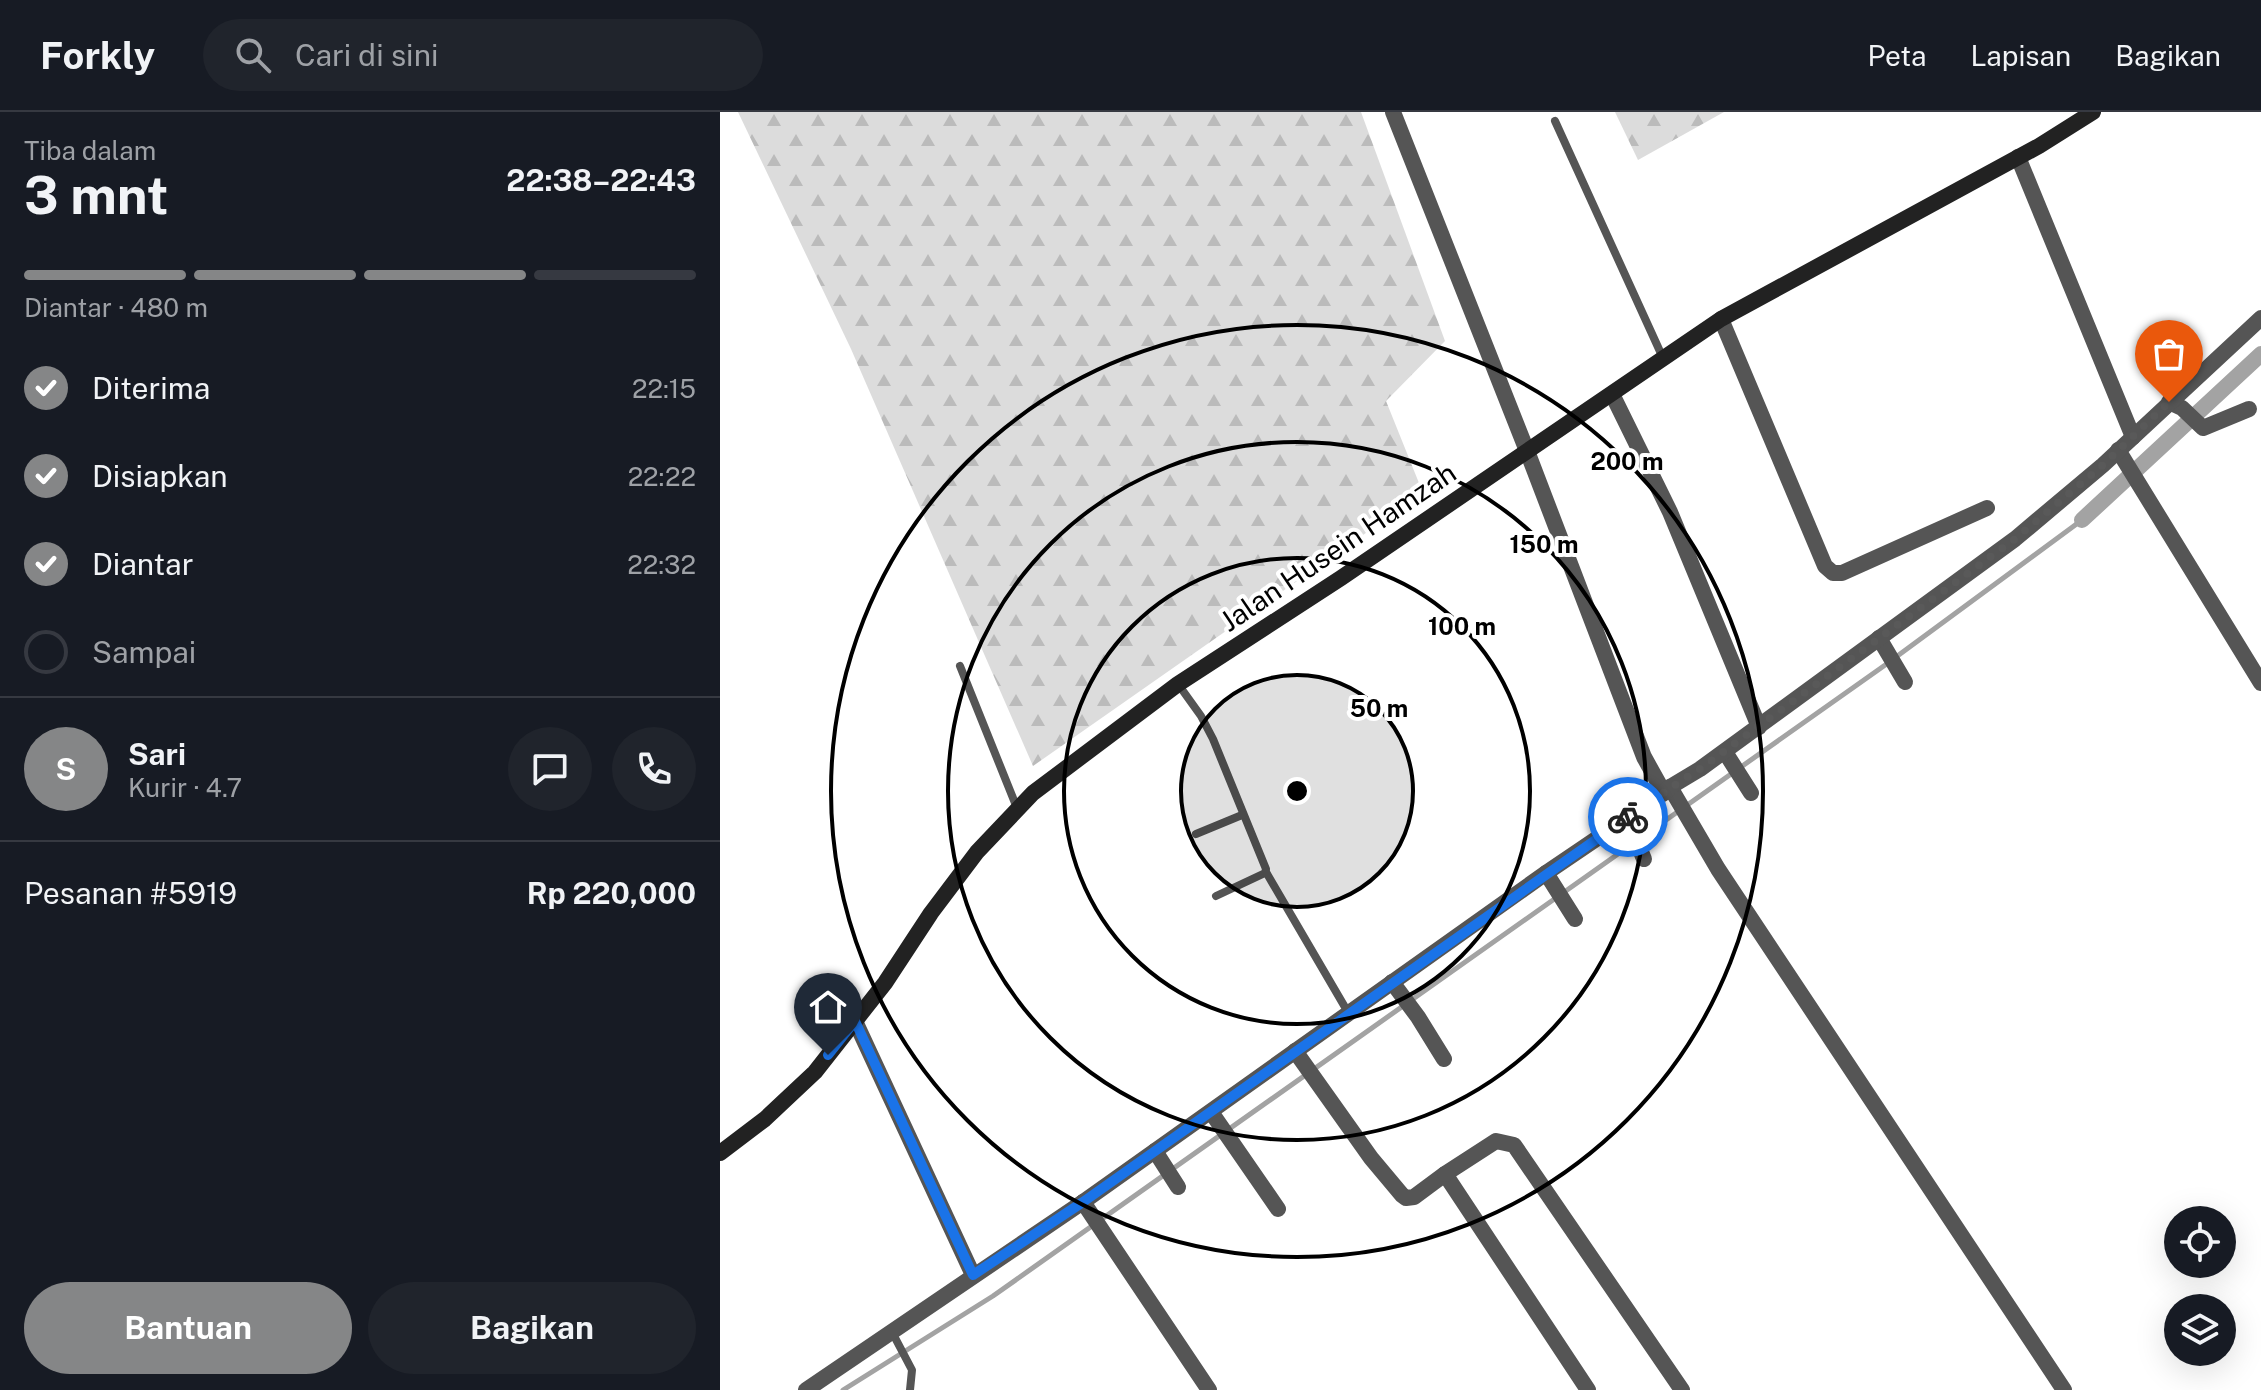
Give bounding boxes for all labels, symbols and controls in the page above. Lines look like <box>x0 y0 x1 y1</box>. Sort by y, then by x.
search box <box>203 19 763 91</box>
text: Forkly <box>40 33 155 78</box>
icon: search <box>231 33 275 77</box>
text: Cari di sini <box>295 37 438 73</box>
text: Peta <box>1867 39 1927 72</box>
text: Lapisan <box>1971 39 2071 72</box>
text: Bagikan <box>2115 39 2221 72</box>
text: Tiba dalam <box>24 135 156 166</box>
text: 22:38–22:43 <box>506 162 696 198</box>
text: 3 mnt <box>24 165 168 226</box>
text: Diantar · 480 m <box>24 292 208 323</box>
pin <box>2135 320 2203 402</box>
icon: bag <box>2147 332 2191 376</box>
icon: check <box>24 366 68 410</box>
text: Diterima <box>92 370 210 406</box>
text: 22:15 <box>632 373 696 404</box>
text: 200 m <box>1590 447 1664 475</box>
icon: check <box>24 454 68 498</box>
street label: Jalan Husein Hamzah <box>1214 455 1462 638</box>
text: Disiapkan <box>92 458 228 494</box>
text: 22:22 <box>628 461 696 492</box>
text: 150 m <box>1510 530 1578 558</box>
icon: check <box>24 542 68 586</box>
text: Diantar <box>92 546 193 582</box>
text: 22:32 <box>627 549 696 580</box>
text: 100 m <box>1428 612 1496 640</box>
text: Sampai <box>92 634 196 670</box>
text: 50 m <box>1350 694 1408 722</box>
button: chat <box>508 727 592 811</box>
button: phone <box>612 727 696 811</box>
text: Sari <box>128 736 186 772</box>
text: S <box>56 751 76 787</box>
text: Kurir · 4.7 <box>128 772 242 803</box>
centre of rings <box>1283 777 1311 805</box>
courier <box>1588 777 1668 857</box>
icon: bike <box>1606 795 1650 839</box>
text: Pesanan #5919 <box>24 875 237 911</box>
text: Rp 220,000 <box>527 875 696 911</box>
pin <box>794 973 862 1055</box>
icon: home <box>806 985 850 1029</box>
map controls <box>2164 1206 2236 1366</box>
button: locate <box>2164 1206 2236 1278</box>
button: Bantuan <box>24 1282 352 1374</box>
button: Bagikan <box>368 1282 696 1374</box>
button: layers <box>2164 1294 2236 1366</box>

